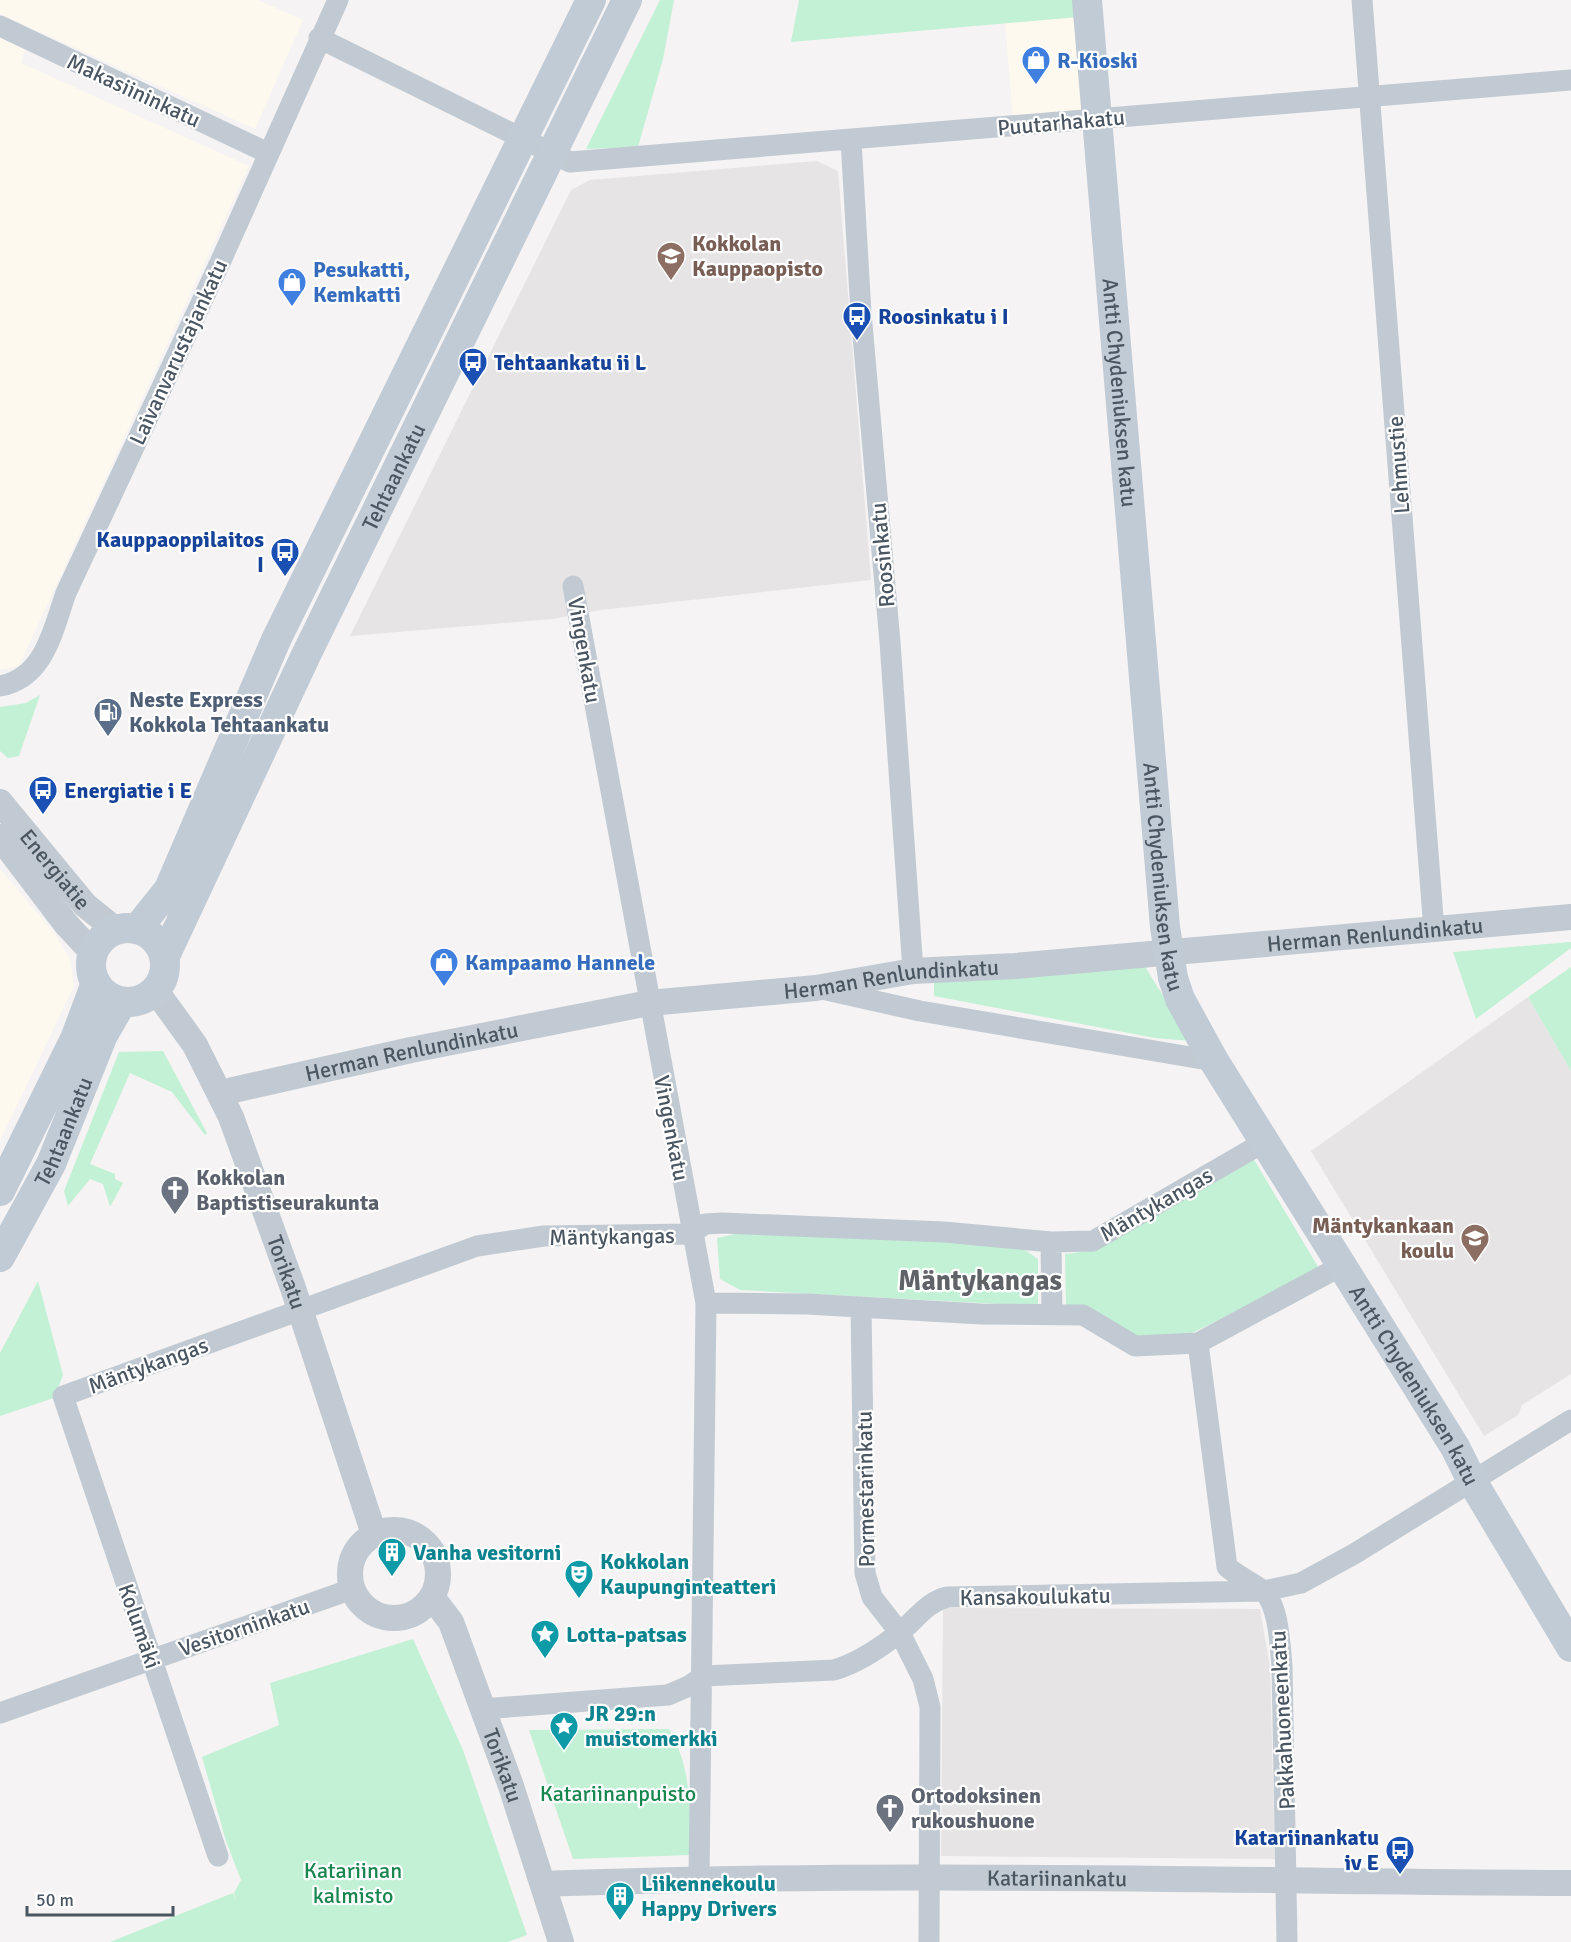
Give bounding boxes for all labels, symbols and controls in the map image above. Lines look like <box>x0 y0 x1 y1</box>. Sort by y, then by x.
shop icon: R-Kioski <box>1020 44 1052 86</box>
place label: R-Kioski <box>1057 47 1138 74</box>
street label: Makasiininkatu <box>63 48 205 133</box>
street label: Puutarhakatu <box>996 103 1126 142</box>
place label: Kokkolan Kauppaopisto <box>692 230 823 282</box>
school or university icon: Kokkolan Kauppaopisto <box>655 240 687 282</box>
street label: Laivanvarustajankatu <box>124 255 233 449</box>
place label: Pesukatti, Kemkatti <box>313 256 410 308</box>
shop icon: Pesukatti, Kemkatti <box>276 266 308 308</box>
street label: Antti Chydeniuksen katu <box>1096 277 1143 508</box>
bus stop icon: Roosinkatu i I <box>841 300 873 342</box>
place label: Roosinkatu i I <box>878 303 1009 330</box>
bus stop icon: Tehtaankatu ii L <box>457 346 489 388</box>
place label: Tehtaankatu ii L <box>494 349 647 376</box>
street label: Lehmustie <box>1382 415 1415 515</box>
street label: Tehtaankatu <box>356 419 431 535</box>
street label: Roosinkatu <box>864 501 901 608</box>
place label: Kauppaoppilaitos I <box>96 526 264 578</box>
bus stop icon: Kauppaoppilaitos I <box>269 536 301 578</box>
street label: Vingenkatu <box>562 595 607 705</box>
place label: Neste Express Kokkola Tehtaankatu <box>129 686 329 738</box>
fuel station icon: Neste Express Kokkola Tehtaankatu <box>92 696 124 738</box>
street label: Antti Chydeniuksen katu <box>1137 761 1189 995</box>
bus stop icon: Energiatie i E <box>27 774 59 816</box>
place label: Energiatie i E <box>64 777 192 804</box>
street label: Energiatie <box>14 824 96 915</box>
street label: Herman Renlundinkatu <box>1266 912 1484 958</box>
shop icon: Kampaamo Hannele <box>428 946 460 988</box>
place label: Kampaamo Hannele <box>465 949 655 976</box>
street label: Herman Renlundinkatu <box>782 954 1000 1005</box>
street label: Herman Renlundinkatu <box>302 1016 520 1087</box>
street label: Tehtaankatu <box>29 1073 99 1191</box>
street label: Vingenkatu <box>648 1073 695 1183</box>
street label: Mäntykangas <box>1095 1161 1217 1248</box>
place label: Kokkolan Baptistiseurakunta <box>196 1164 379 1216</box>
church icon: Kokkolan Baptistiseurakunta <box>159 1174 191 1216</box>
place label: Mäntykankaan koulu <box>1312 1212 1454 1264</box>
street label: Mäntykangas <box>549 1222 675 1251</box>
school or university icon: Mäntykankaan koulu <box>1459 1222 1491 1264</box>
street label: Torikatu <box>261 1232 312 1313</box>
district label: Mäntykangas <box>898 1264 1062 1298</box>
street label: Antti Chydeniuksen katu <box>1343 1280 1485 1490</box>
street label: Mäntykangas <box>85 1331 212 1400</box>
street label: Pormestarinkatu <box>851 1410 880 1567</box>
building icon: Vanha vesitorni <box>376 1536 408 1578</box>
place label: Vanha vesitorni <box>413 1539 561 1566</box>
place label: Kokkolan Kaupunginteatteri <box>600 1548 776 1600</box>
theatre icon: Kokkolan Kaupunginteatteri <box>563 1558 595 1600</box>
street label: Kolumäki <box>112 1580 167 1672</box>
street label: Kansakoulukatu <box>959 1582 1111 1611</box>
street label: Vesitorninkatu <box>175 1592 313 1662</box>
place icon: Lotta-patsas <box>529 1618 561 1660</box>
place label: Lotta-patsas <box>566 1621 687 1648</box>
street label: Pakkahuoneenkatu <box>1264 1630 1301 1810</box>
place label: JR 29:n muistomerkki <box>585 1700 718 1752</box>
place icon: JR 29:n muistomerkki <box>548 1710 580 1752</box>
street label: Torikatu <box>477 1725 528 1806</box>
park label: Katariinanpuisto <box>540 1780 696 1807</box>
place label: Ortodoksinen rukoushuone <box>911 1782 1041 1834</box>
church icon: Ortodoksinen rukoushuone <box>874 1792 906 1834</box>
place label: Katariinankatu iv E <box>1234 1824 1379 1876</box>
bus stop icon: Katariinankatu iv E <box>1384 1834 1416 1876</box>
park label: Katariinan kalmisto <box>304 1857 402 1909</box>
street label: Katariinankatu <box>987 1865 1127 1892</box>
place label: Liikennekoulu Happy Drivers <box>641 1870 777 1922</box>
scale bar <box>27 1879 172 1917</box>
building icon: Liikennekoulu Happy Drivers <box>604 1880 636 1922</box>
text: 50 m <box>36 1889 74 1911</box>

